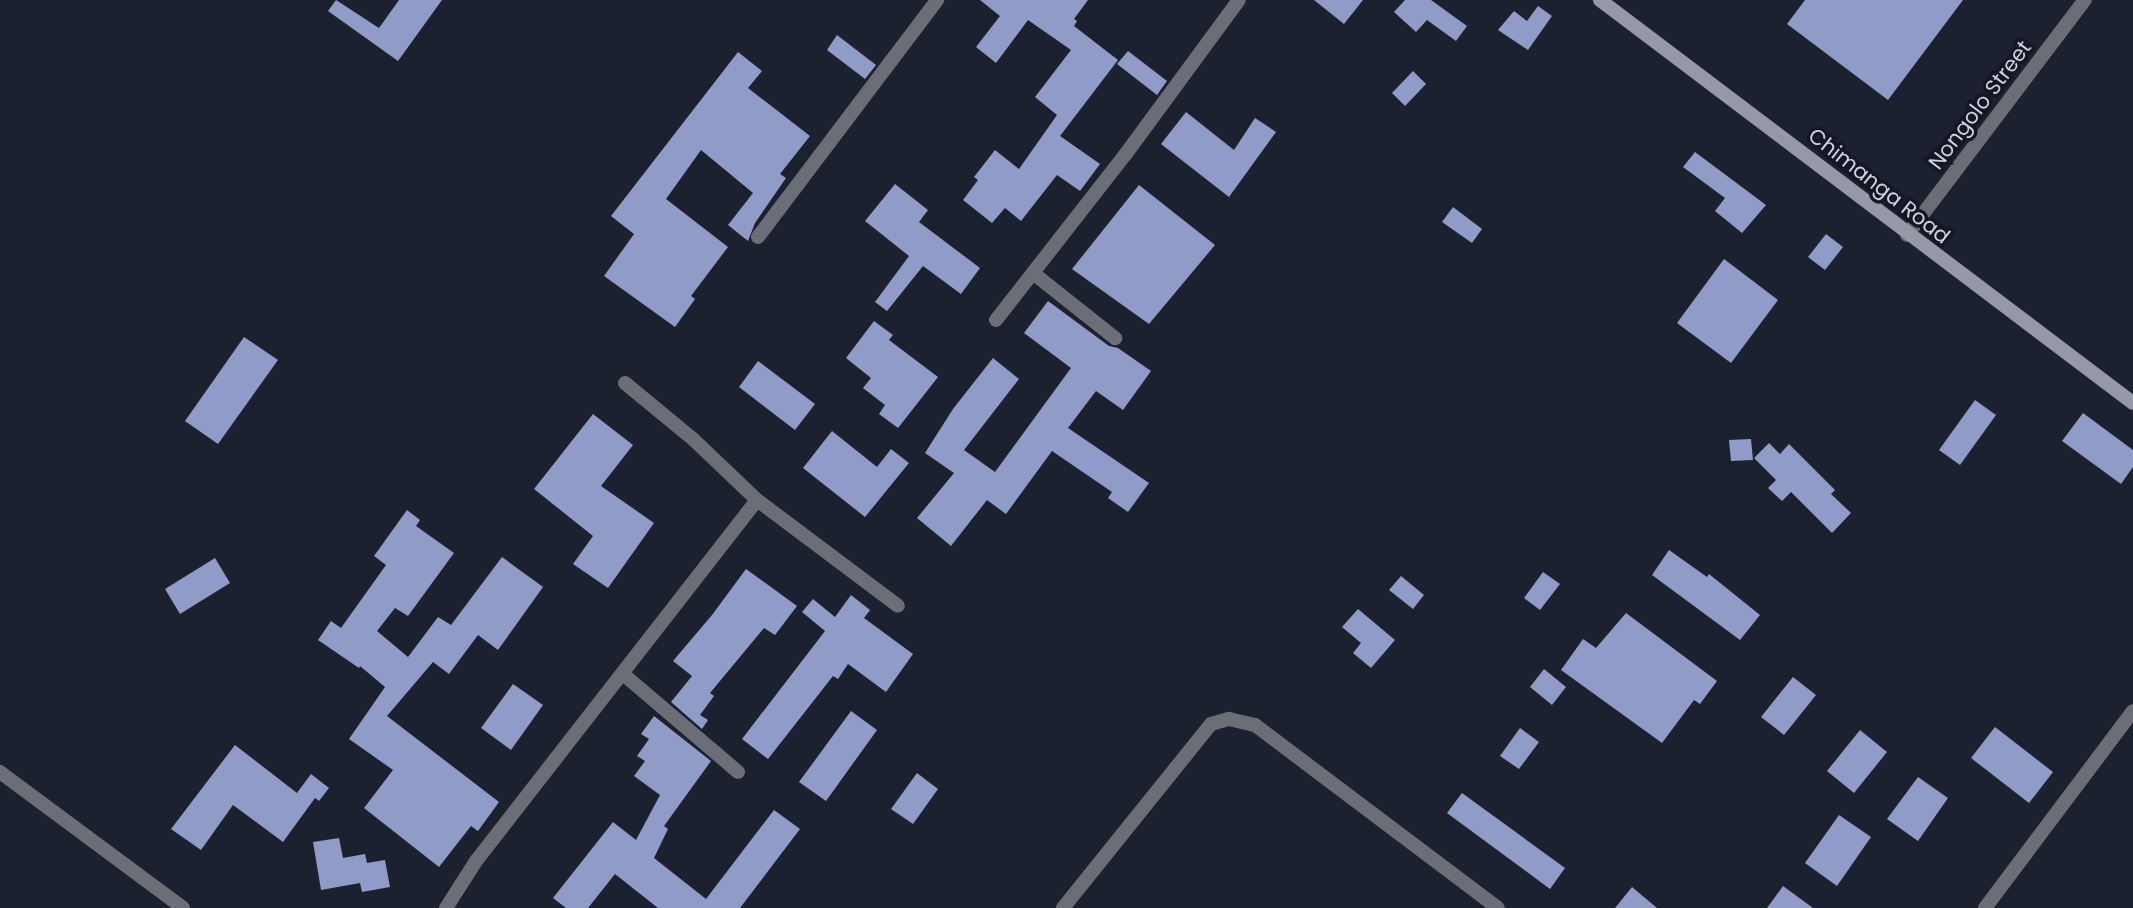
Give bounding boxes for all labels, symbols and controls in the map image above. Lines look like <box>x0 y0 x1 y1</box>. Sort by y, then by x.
street label: Nongolo Street <box>1923 36 2037 174</box>
street label: Chimanga Road <box>1803 123 1955 249</box>

